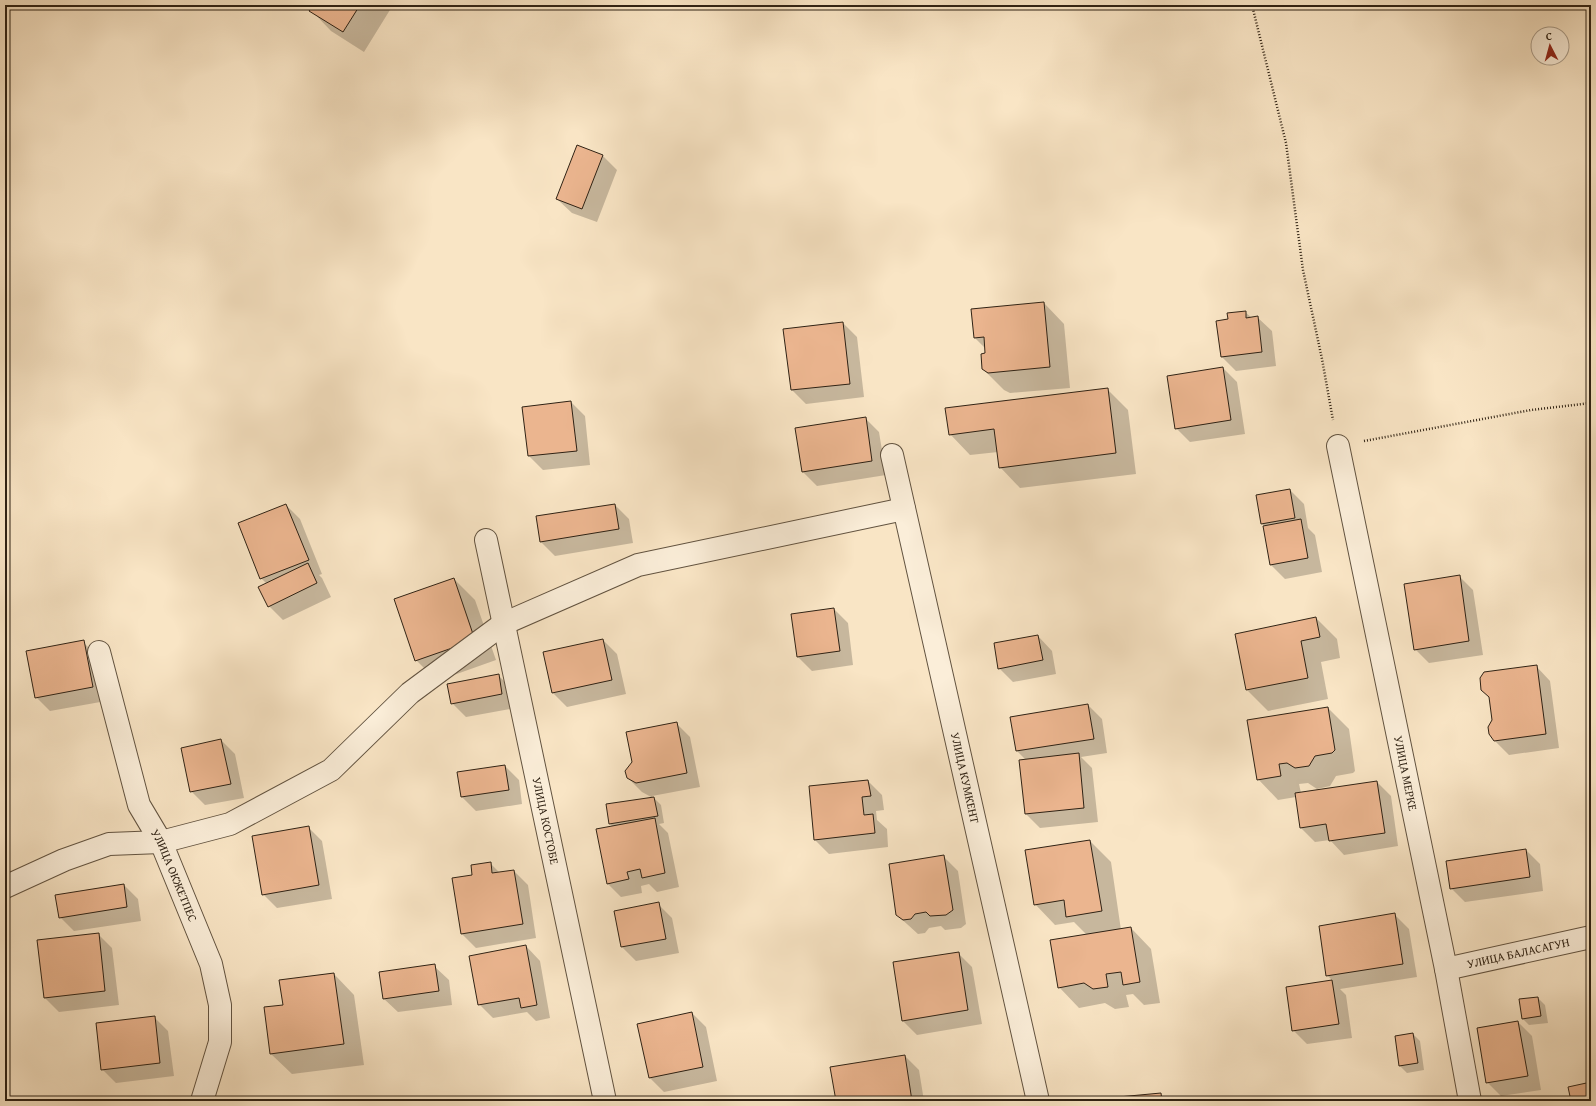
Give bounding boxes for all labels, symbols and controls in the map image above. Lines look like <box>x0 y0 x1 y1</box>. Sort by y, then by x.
north arrow <box>1530 26 1570 66</box>
text: С <box>1545 28 1553 44</box>
street label: УЛИЦА КУМКЕНТ <box>947 731 984 825</box>
street label: УЛИЦА МЕРКЕ <box>1390 734 1422 812</box>
street label: УЛИЦА КОСТОБЕ <box>529 775 564 866</box>
street label: УЛИЦА ОКЖЕТПЕС <box>147 826 202 924</box>
street label: УЛИЦА БАЛАСАГУН <box>1465 933 1571 972</box>

